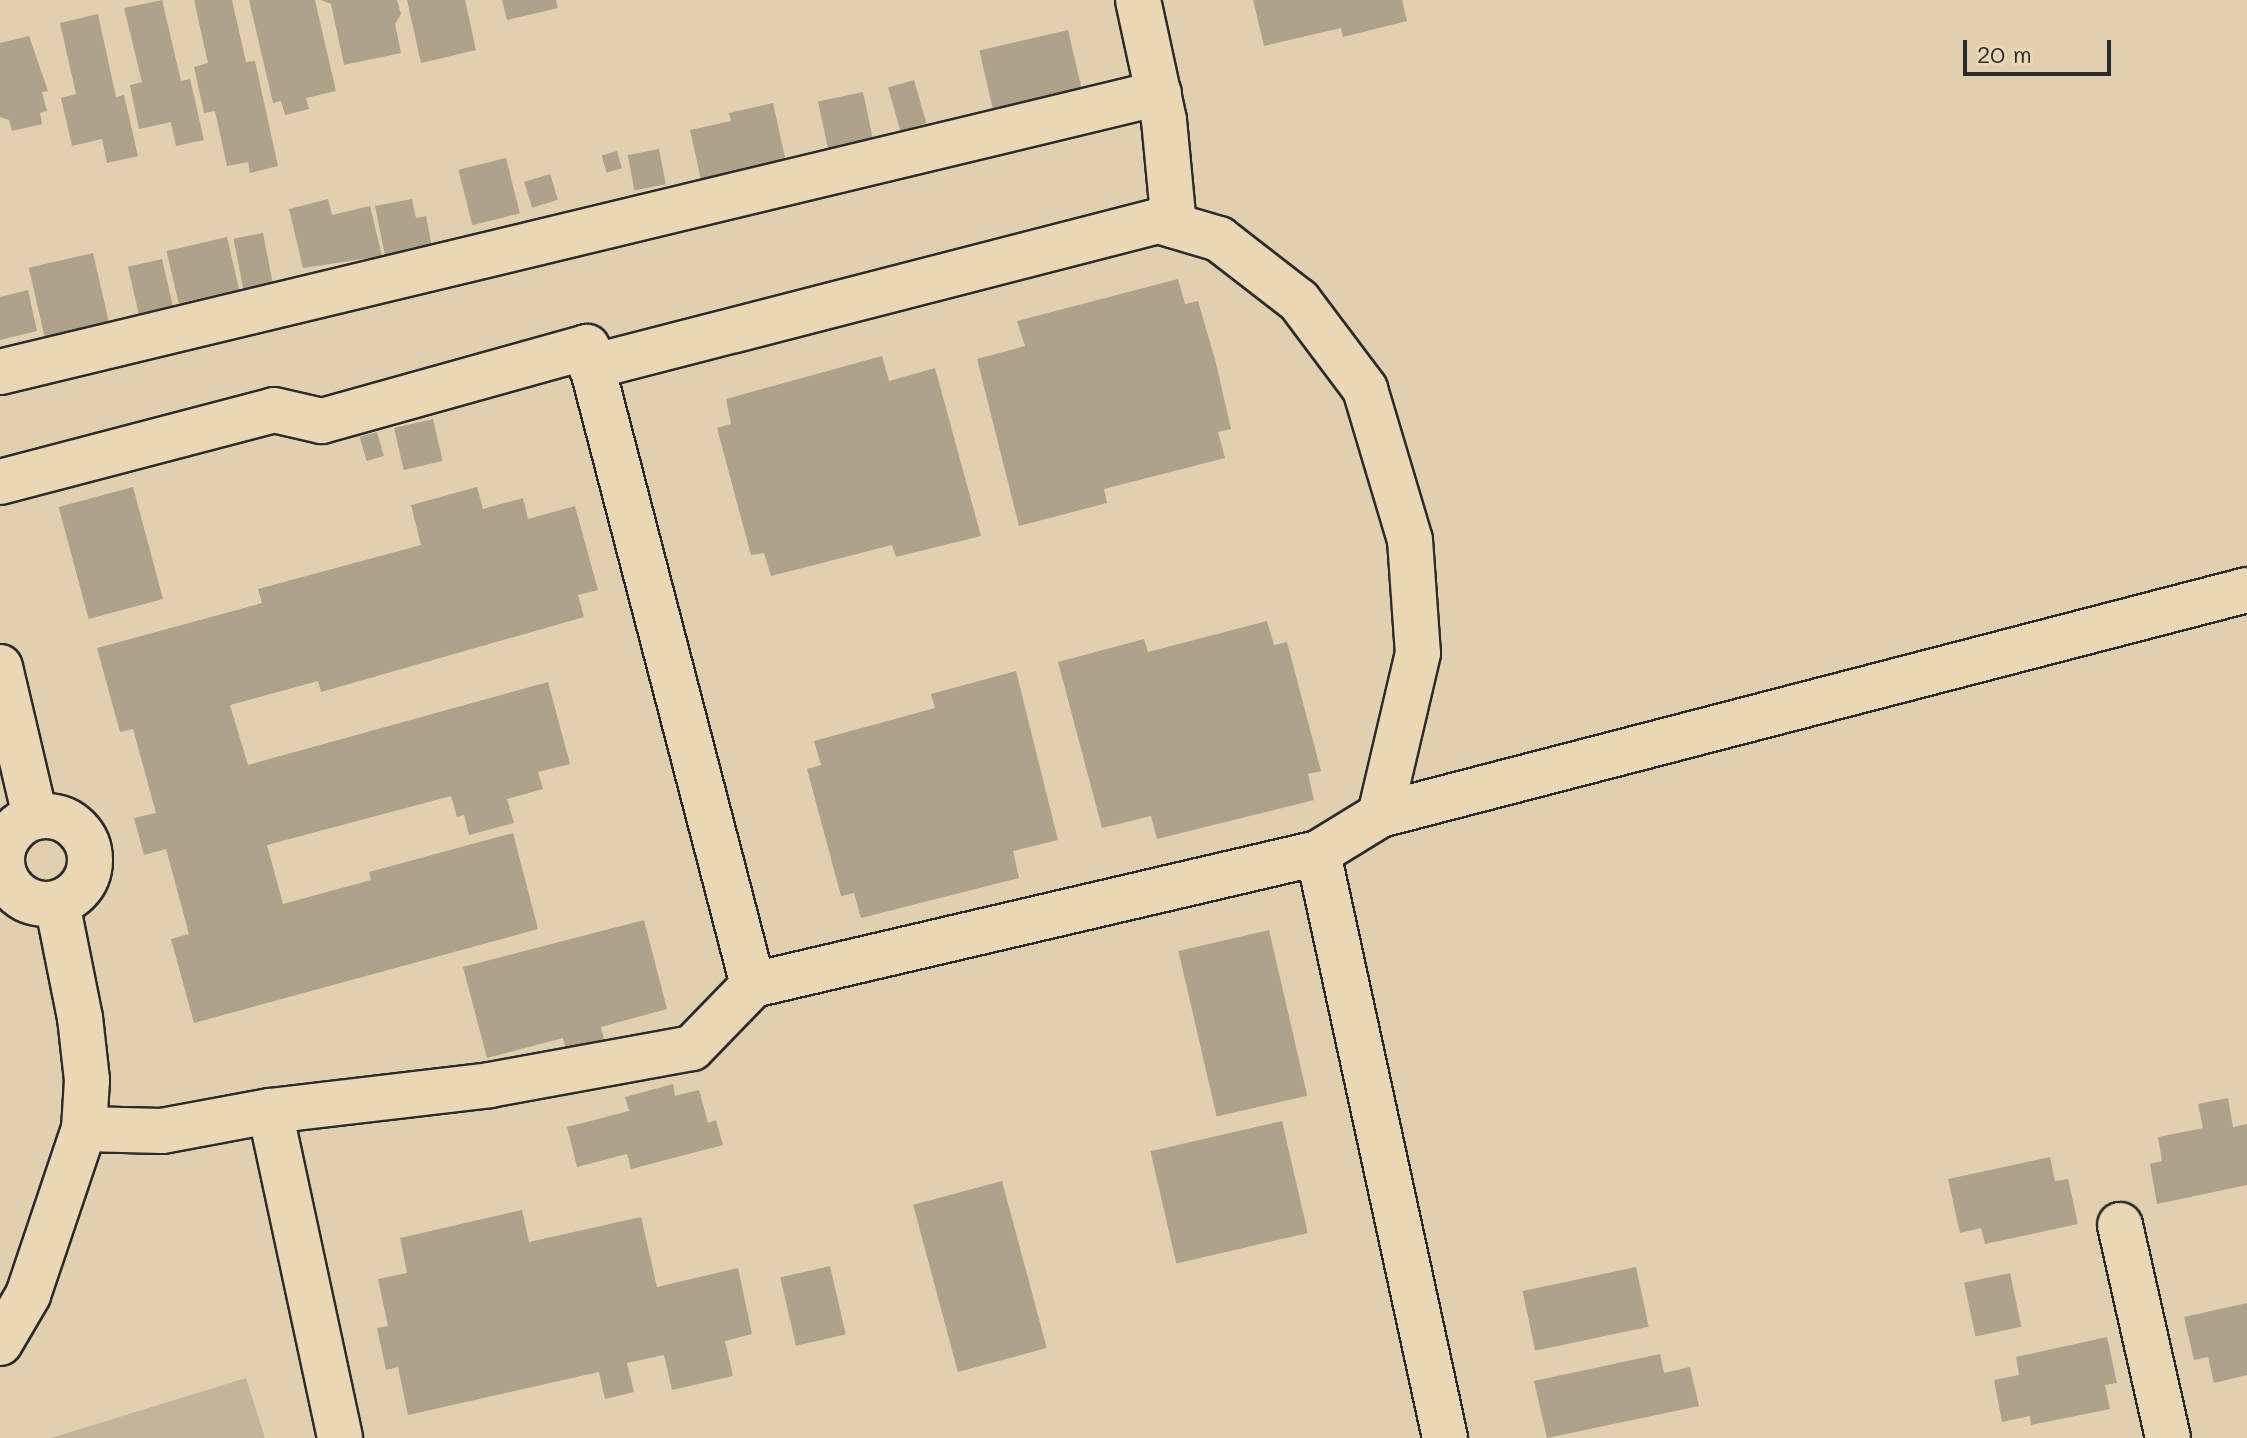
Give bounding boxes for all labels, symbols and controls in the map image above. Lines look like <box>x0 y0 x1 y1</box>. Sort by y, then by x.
scale bar <box>1967 24 2115 74</box>
text: 20 m <box>1977 38 2032 69</box>

